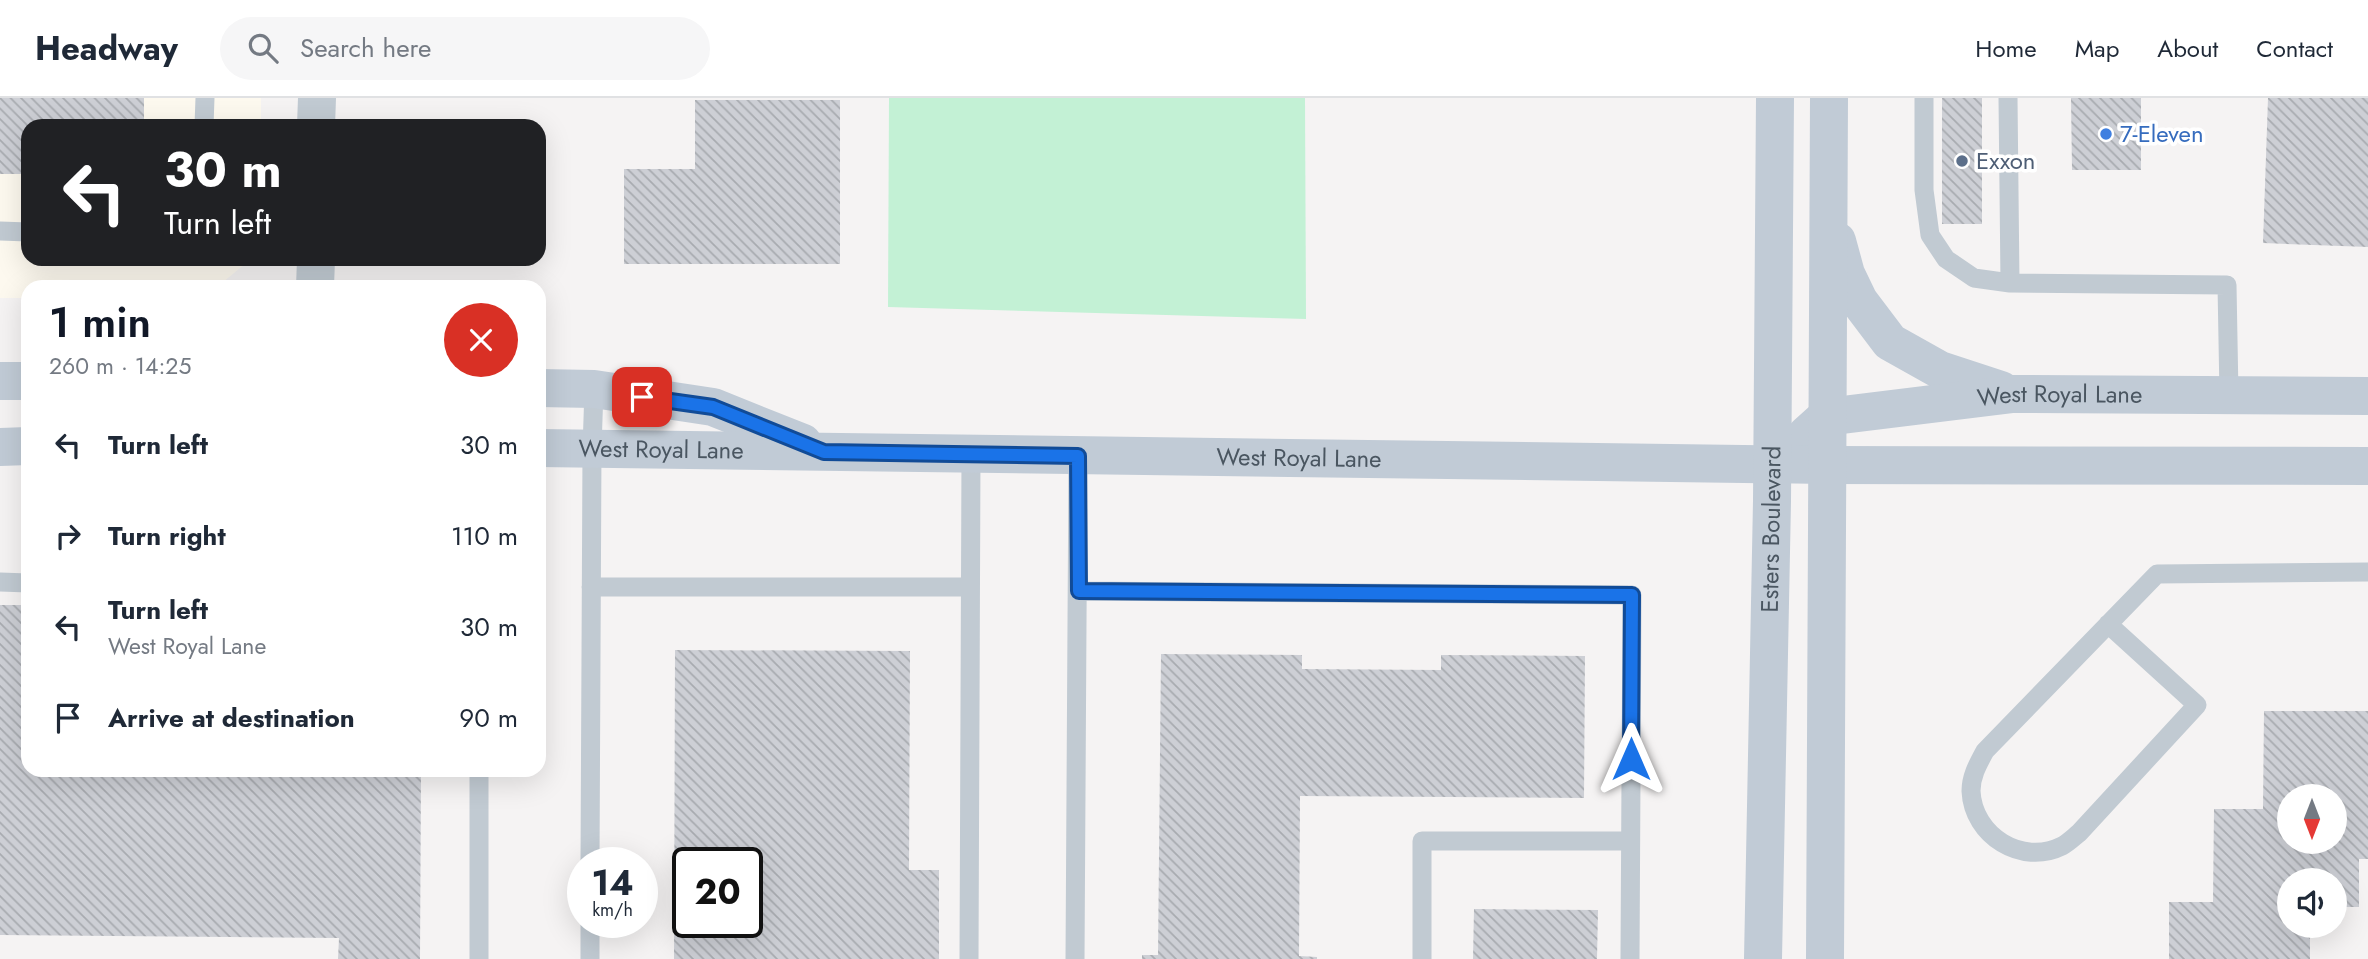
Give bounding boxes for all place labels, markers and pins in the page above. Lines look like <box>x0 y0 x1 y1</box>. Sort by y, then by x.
place label: 7-Eleven <box>2120 116 2204 151</box>
marker: 7-Eleven <box>2098 126 2114 142</box>
place label: Exxon <box>1976 143 2035 178</box>
marker: Exxon <box>1954 153 1970 169</box>
pin <box>612 367 672 427</box>

